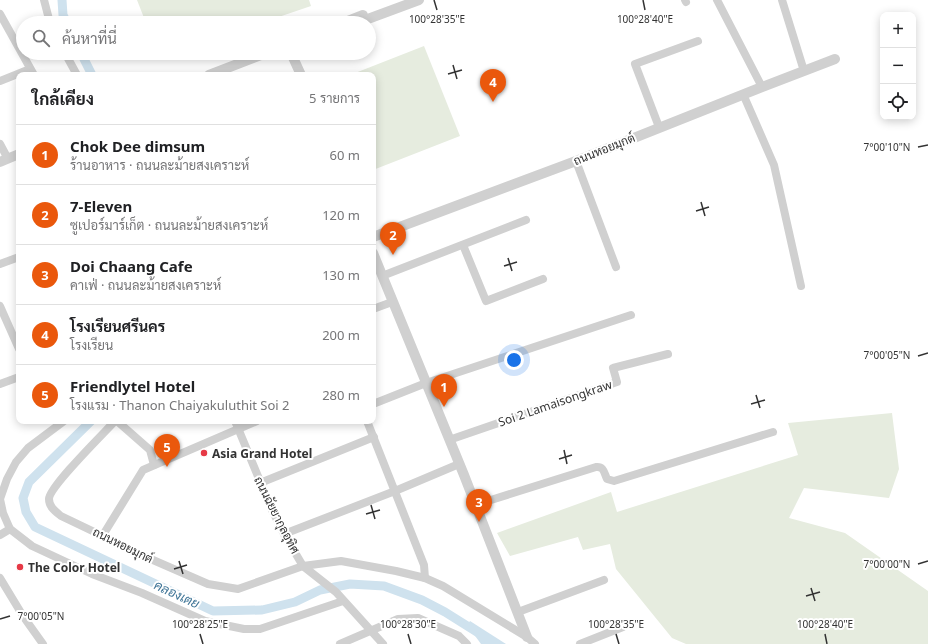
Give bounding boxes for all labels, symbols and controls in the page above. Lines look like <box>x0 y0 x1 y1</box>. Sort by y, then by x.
text: 100°28'35"E <box>409 12 465 26</box>
text: 100°28'40"E <box>617 12 673 26</box>
map controls <box>880 12 916 120</box>
button: + <box>880 12 916 48</box>
search box <box>16 16 376 60</box>
icon: search <box>30 27 52 49</box>
text: ค้นหาที่นี่ <box>62 28 117 48</box>
button: − <box>880 48 916 84</box>
pin: 4 <box>480 69 506 102</box>
button: locate <box>880 84 916 120</box>
text: ใกล้เคียง <box>32 87 94 110</box>
text: 5 รายการ <box>309 89 360 107</box>
street label: ถนนหอยมุกต์ <box>571 129 638 170</box>
text: Chok Dee dimsum <box>70 136 205 156</box>
text: 7°00'10"N <box>864 140 910 154</box>
text: 1 <box>41 146 49 164</box>
text: 60 m <box>330 146 360 164</box>
text: ร้านอาหาร · ถนนละม้ายสงเคราะห์ <box>70 156 249 174</box>
text: 7-Eleven <box>70 196 132 216</box>
text: 2 <box>41 206 49 224</box>
text: 120 m <box>322 206 360 224</box>
text: ซูเปอร์มาร์เก็ต · ถนนละม้ายสงเคราะห์ <box>70 216 268 234</box>
pin: 2 <box>380 222 406 255</box>
text: Doi Chaang Cafe <box>70 256 193 276</box>
text: 3 <box>41 266 49 284</box>
text: 130 m <box>322 266 360 284</box>
text: คาเฟ่ · ถนนละม้ายสงเคราะห์ <box>70 276 221 294</box>
text: โรงเรียนศรีนคร <box>70 316 165 336</box>
text: 4 <box>41 326 49 344</box>
text: 200 m <box>322 326 360 344</box>
text: โรงเรียน <box>70 336 113 354</box>
text: 7°00'05"N <box>864 348 910 362</box>
your location <box>504 350 524 370</box>
pin: 1 <box>431 374 457 407</box>
street label: Soi 2 Lamaisongkraw <box>496 375 615 430</box>
text: Friendlytel Hotel <box>70 376 195 396</box>
text: 5 <box>41 386 49 404</box>
text: 280 m <box>322 386 360 404</box>
text: โรงแรม · Thanon Chaiyakuluthit Soi 2 <box>70 396 290 414</box>
pin: 5 <box>154 434 180 467</box>
place label: Asia Grand Hotel <box>212 445 312 462</box>
marker: Asia Grand Hotel <box>199 448 209 458</box>
street label: ถนนฉัยยากุลอุทิศ <box>249 473 304 557</box>
pin: 3 <box>466 489 492 522</box>
street label: ถนนหอยมุกต์ <box>89 523 156 568</box>
text: 7°00'00"N <box>864 557 910 571</box>
place label: The Color Hotel <box>28 559 120 576</box>
marker: The Color Hotel <box>15 562 25 572</box>
water label: คลองเตย <box>151 576 203 613</box>
text: 7°00'05"N <box>18 609 64 623</box>
text: 100°28'25"E <box>172 617 228 631</box>
text: 100°28'30"E <box>380 617 436 631</box>
text: 100°28'35"E <box>588 617 644 631</box>
text: 100°28'40"E <box>797 617 853 631</box>

